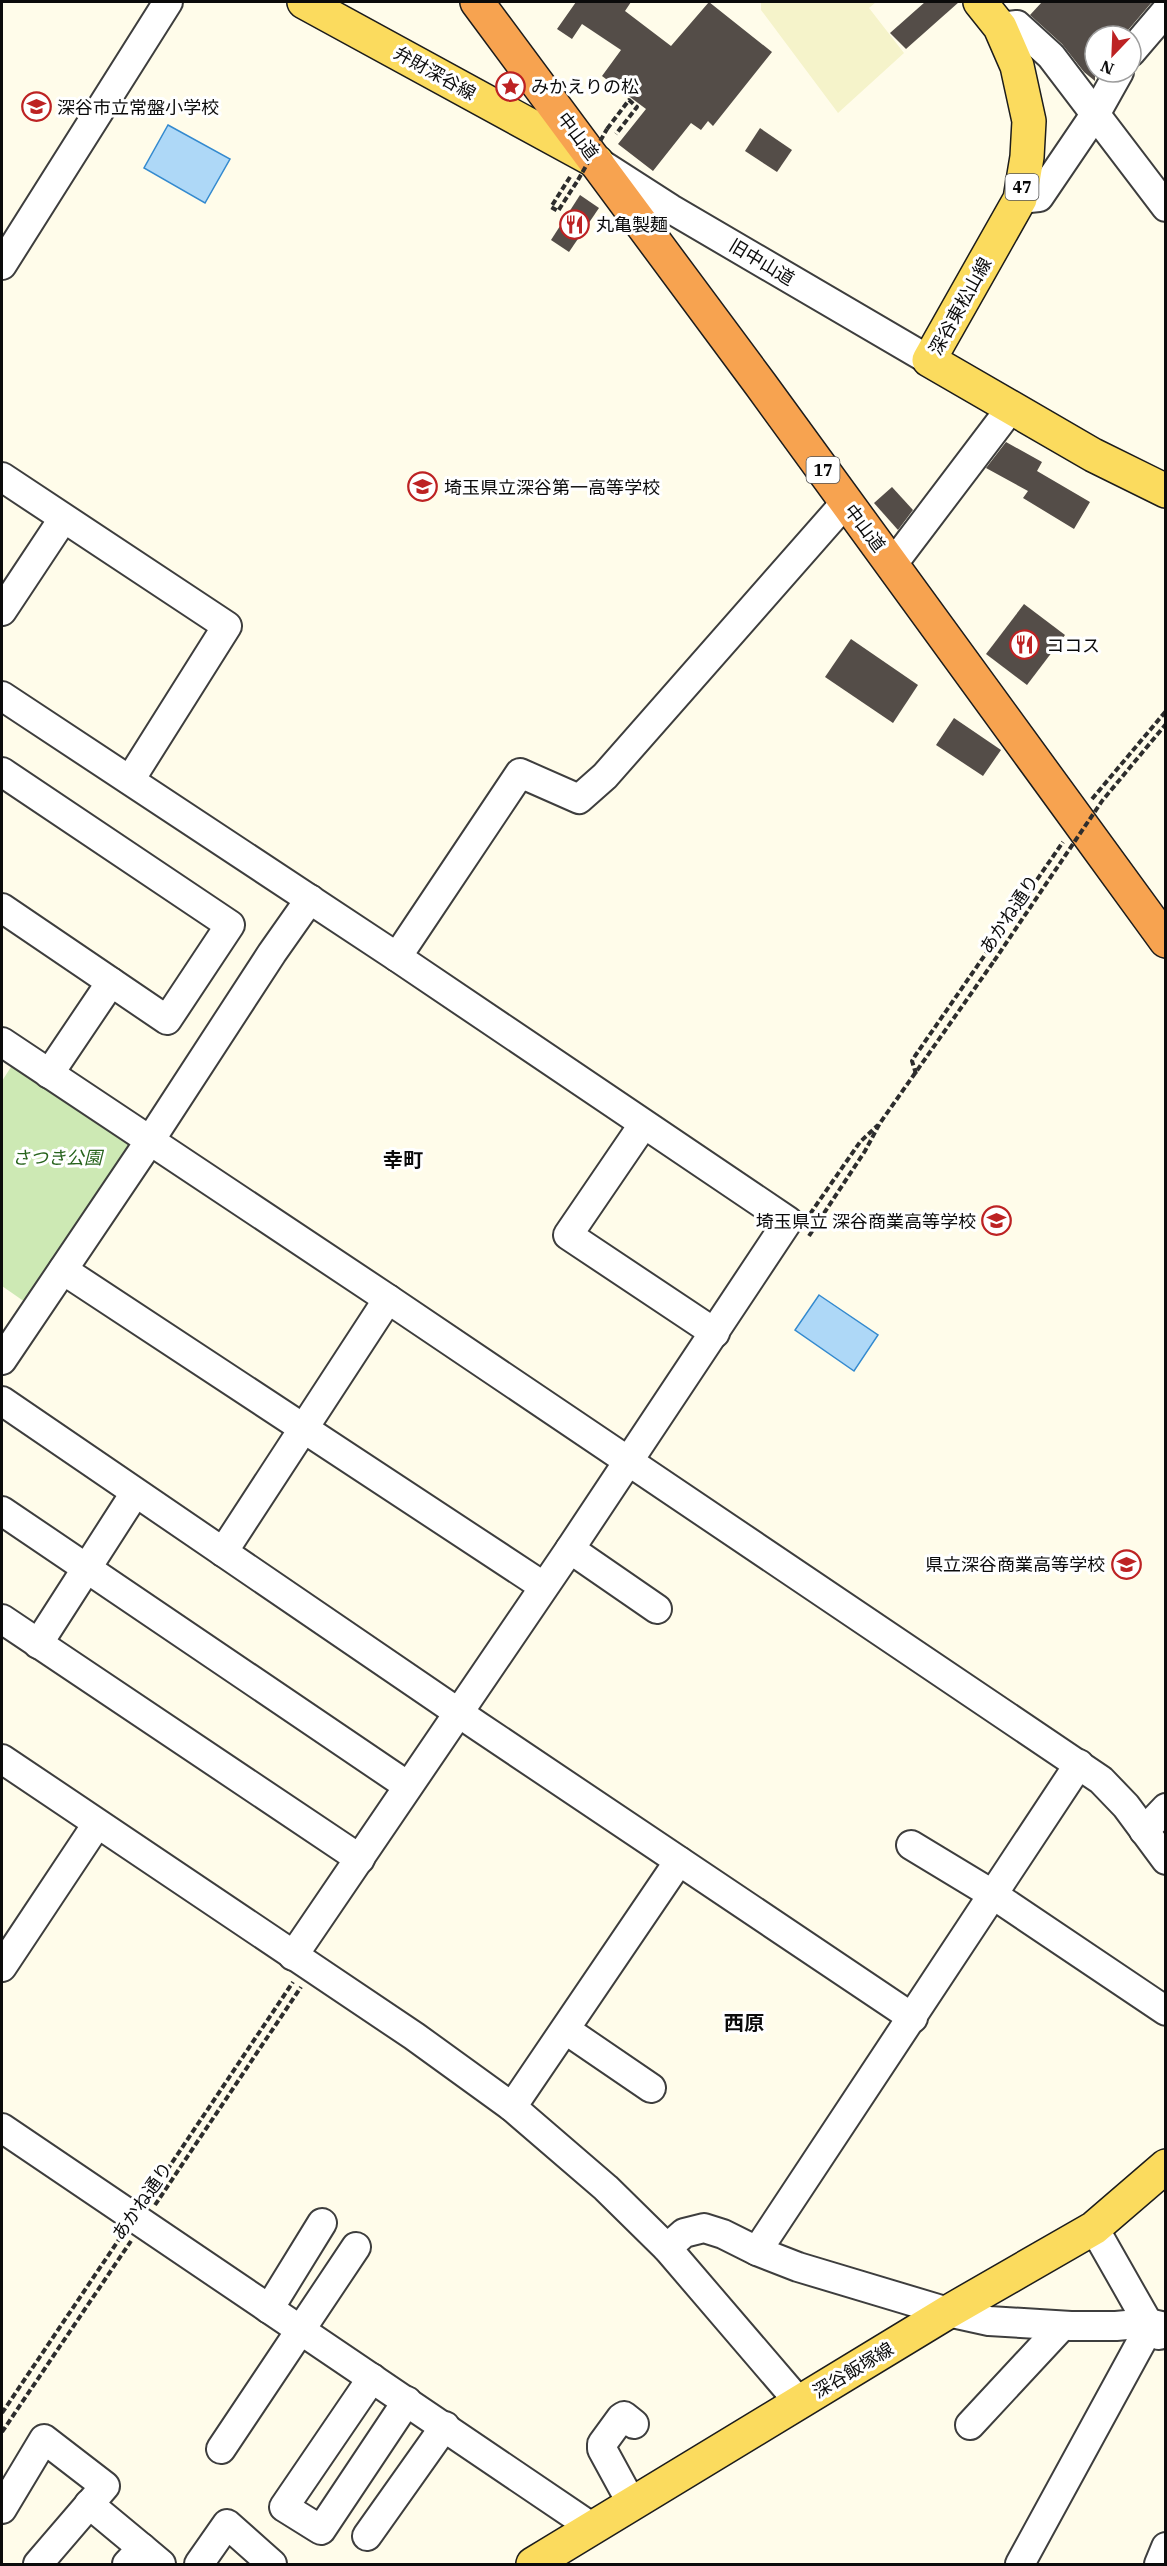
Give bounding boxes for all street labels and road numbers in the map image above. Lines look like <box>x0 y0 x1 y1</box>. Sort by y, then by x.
street label: 弁財深谷線 <box>390 41 480 105</box>
street label: 中山道 <box>553 108 603 164</box>
road number: 47 <box>1006 174 1038 200</box>
street label: 旧中山道 <box>725 234 799 290</box>
street label: 深谷東松山線 <box>924 253 996 359</box>
road number: 17 <box>806 457 840 483</box>
street label: 中山道 <box>840 500 890 556</box>
street label: あかね通り <box>974 870 1044 958</box>
street label: あかね通り <box>107 2158 177 2244</box>
street label: 深谷飯塚線 <box>809 2337 897 2403</box>

